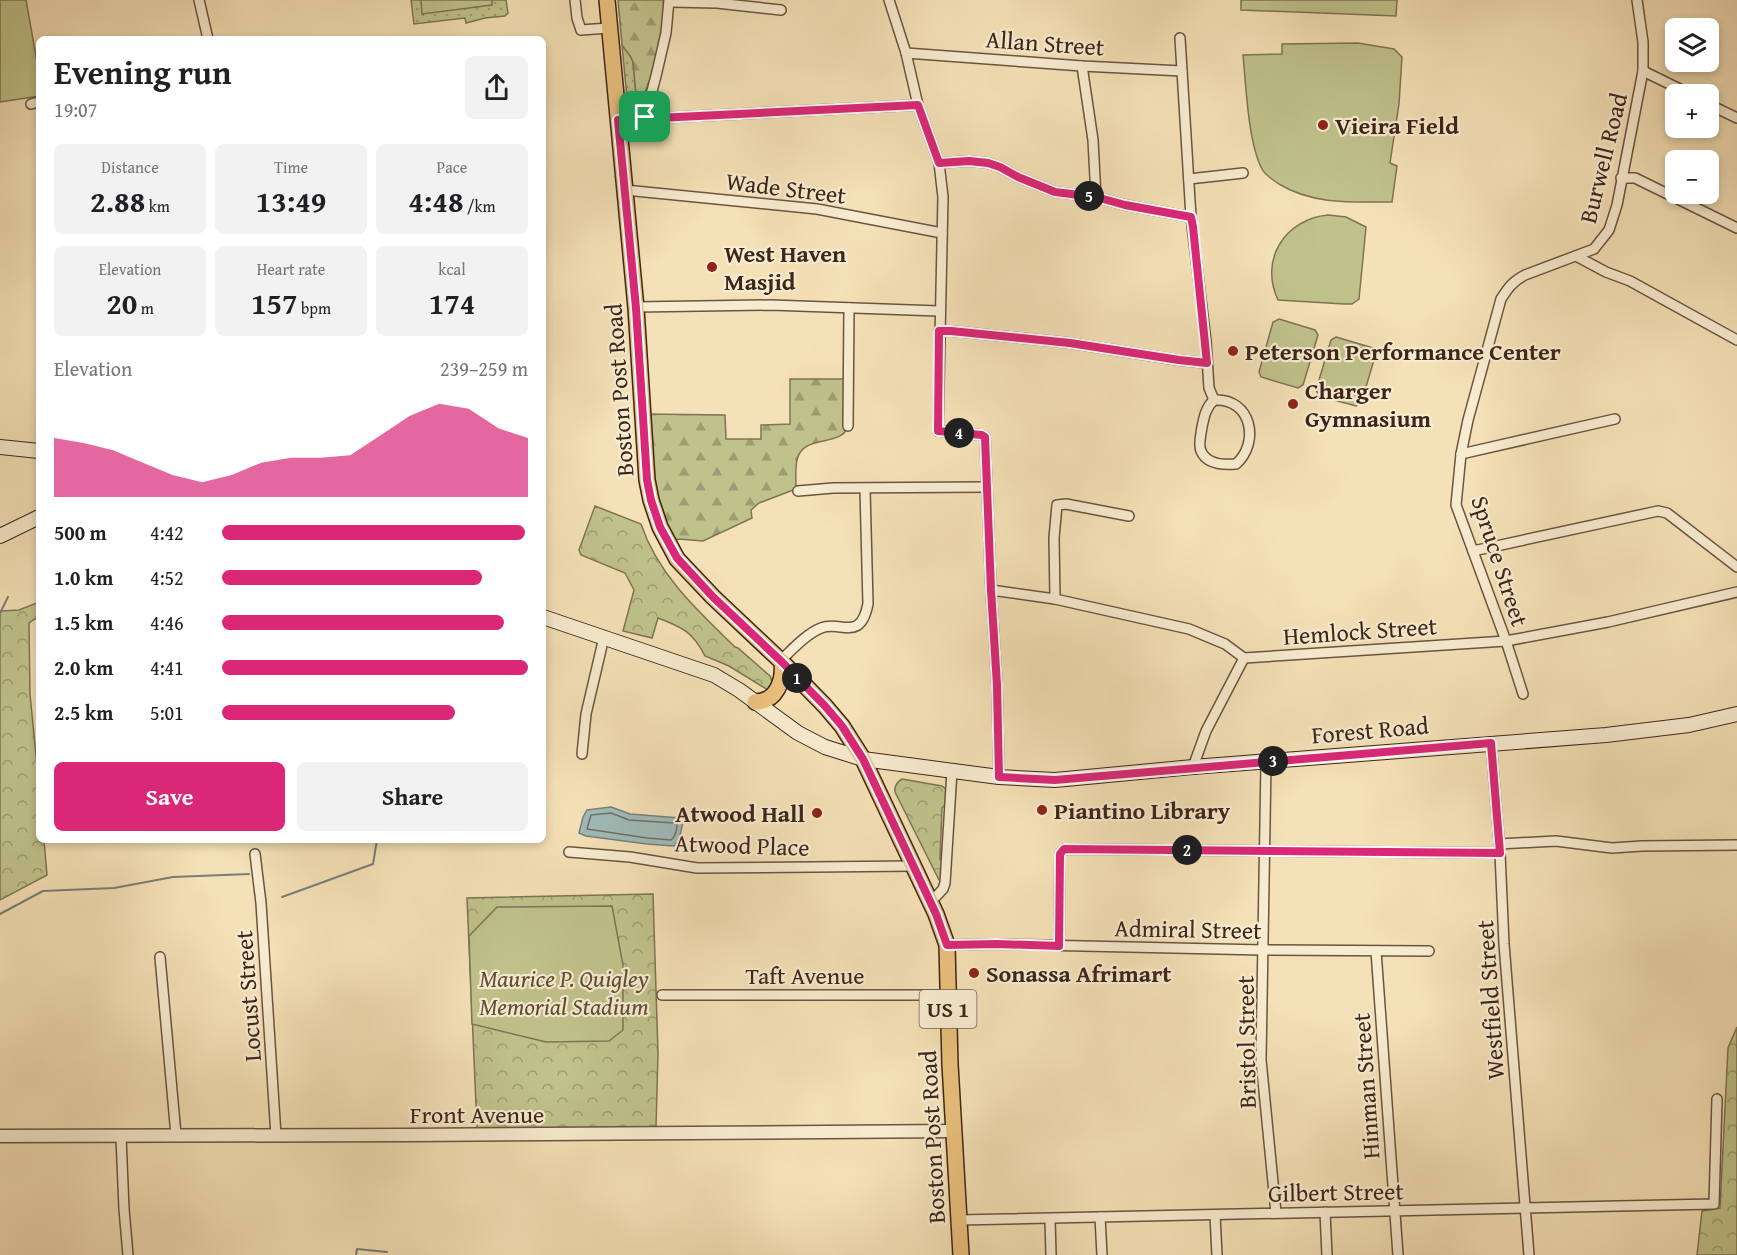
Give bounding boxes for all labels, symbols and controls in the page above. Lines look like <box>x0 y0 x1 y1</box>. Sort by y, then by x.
map controls <box>1665 18 1719 204</box>
button: layers <box>1665 18 1719 72</box>
street label: Allan Street <box>984 21 1106 65</box>
text: Evening run <box>54 48 231 96</box>
button: share <box>465 56 528 119</box>
button: + <box>1665 84 1719 138</box>
street label: Burwell Road <box>1570 89 1636 227</box>
pin <box>619 91 670 142</box>
text: 19:07 <box>54 95 97 124</box>
icon: arrive <box>628 100 661 133</box>
place label: Vieira Field <box>1335 108 1459 143</box>
marker: Vieira Field <box>1316 118 1330 132</box>
button: − <box>1665 150 1719 204</box>
text: Distance <box>101 155 159 179</box>
text: Time <box>274 155 308 179</box>
text: Pace <box>437 155 467 179</box>
street label: Wade Street <box>724 163 849 213</box>
text: 2.88 <box>90 179 145 223</box>
text: 13:49 <box>256 179 326 223</box>
text: 4:48 <box>408 179 463 223</box>
pin: 5 <box>1074 181 1104 211</box>
text: 5 <box>1085 184 1093 208</box>
text: km <box>145 194 170 218</box>
text: /km <box>463 194 496 218</box>
place label: West Haven Masjid <box>724 236 846 299</box>
text: Elevation <box>99 257 161 281</box>
text: Heart rate <box>257 257 325 281</box>
text: kcal <box>438 257 466 281</box>
marker: West Haven Masjid <box>705 260 719 274</box>
text: 20 <box>106 281 137 325</box>
text: 157 <box>251 281 298 325</box>
text: 174 <box>429 281 475 325</box>
text: m <box>137 296 154 320</box>
text: bpm <box>298 296 331 320</box>
street label: Boston Post Road <box>595 302 643 478</box>
place label: Peterson Performance Center <box>1245 334 1561 369</box>
marker: Peterson Performance Center <box>1226 344 1240 358</box>
text: Elevation <box>54 354 132 383</box>
text: 239–259 m <box>440 354 528 383</box>
place label: Charger Gymnasium <box>1305 373 1431 436</box>
marker: Charger Gymnasium <box>1286 397 1300 411</box>
pin: 4 <box>944 418 974 448</box>
text: 4 <box>955 421 963 445</box>
street label: Spruce Street <box>1462 491 1538 631</box>
text: 500 m <box>54 518 107 547</box>
text: 4:42 <box>150 518 184 547</box>
text: 1.0 km <box>54 563 113 592</box>
text: 4:52 <box>150 563 184 592</box>
text: 1.5 km <box>54 608 113 637</box>
text: 4:46 <box>150 608 184 637</box>
street label: Hemlock Street <box>1282 608 1439 654</box>
text: 2.0 km <box>54 653 113 682</box>
text: 4:41 <box>150 653 184 682</box>
pin: 1 <box>782 663 812 693</box>
text: 1 <box>793 666 801 690</box>
text: 2.5 km <box>54 698 113 727</box>
text: 5:01 <box>150 698 184 727</box>
street label: Forest Road <box>1310 707 1430 753</box>
pin: 3 <box>1258 746 1288 776</box>
text: 3 <box>1269 749 1277 773</box>
button: Save <box>54 762 285 831</box>
button: Share <box>297 762 528 831</box>
place label: Piantino Library <box>1054 793 1231 828</box>
place label: Atwood Hall <box>675 796 806 831</box>
marker: Piantino Library <box>1035 803 1049 817</box>
marker: Atwood Hall <box>810 806 824 820</box>
street label: Atwood Place <box>674 825 810 865</box>
pin: 2 <box>1172 835 1202 865</box>
text: 2 <box>1183 838 1191 862</box>
street label: Admiral Street <box>1114 910 1263 948</box>
street label: Westfield Street <box>1467 918 1513 1081</box>
street label: Locust Street <box>226 929 270 1063</box>
place label: Sonassa Afrimart <box>986 956 1171 991</box>
street label: Taft Avenue <box>745 958 865 993</box>
park label: Maurice P. Quigley Memorial Stadium <box>479 961 649 1024</box>
marker: Sonassa Afrimart <box>967 966 981 980</box>
street label: Bristol Street <box>1227 975 1265 1109</box>
road number: US 1 <box>920 990 976 1028</box>
street label: Hinman Street <box>1343 1011 1389 1160</box>
street label: Boston Post Road <box>910 1049 954 1225</box>
street label: Front Avenue <box>410 1097 544 1132</box>
street label: Gilbert Street <box>1268 1173 1405 1211</box>

